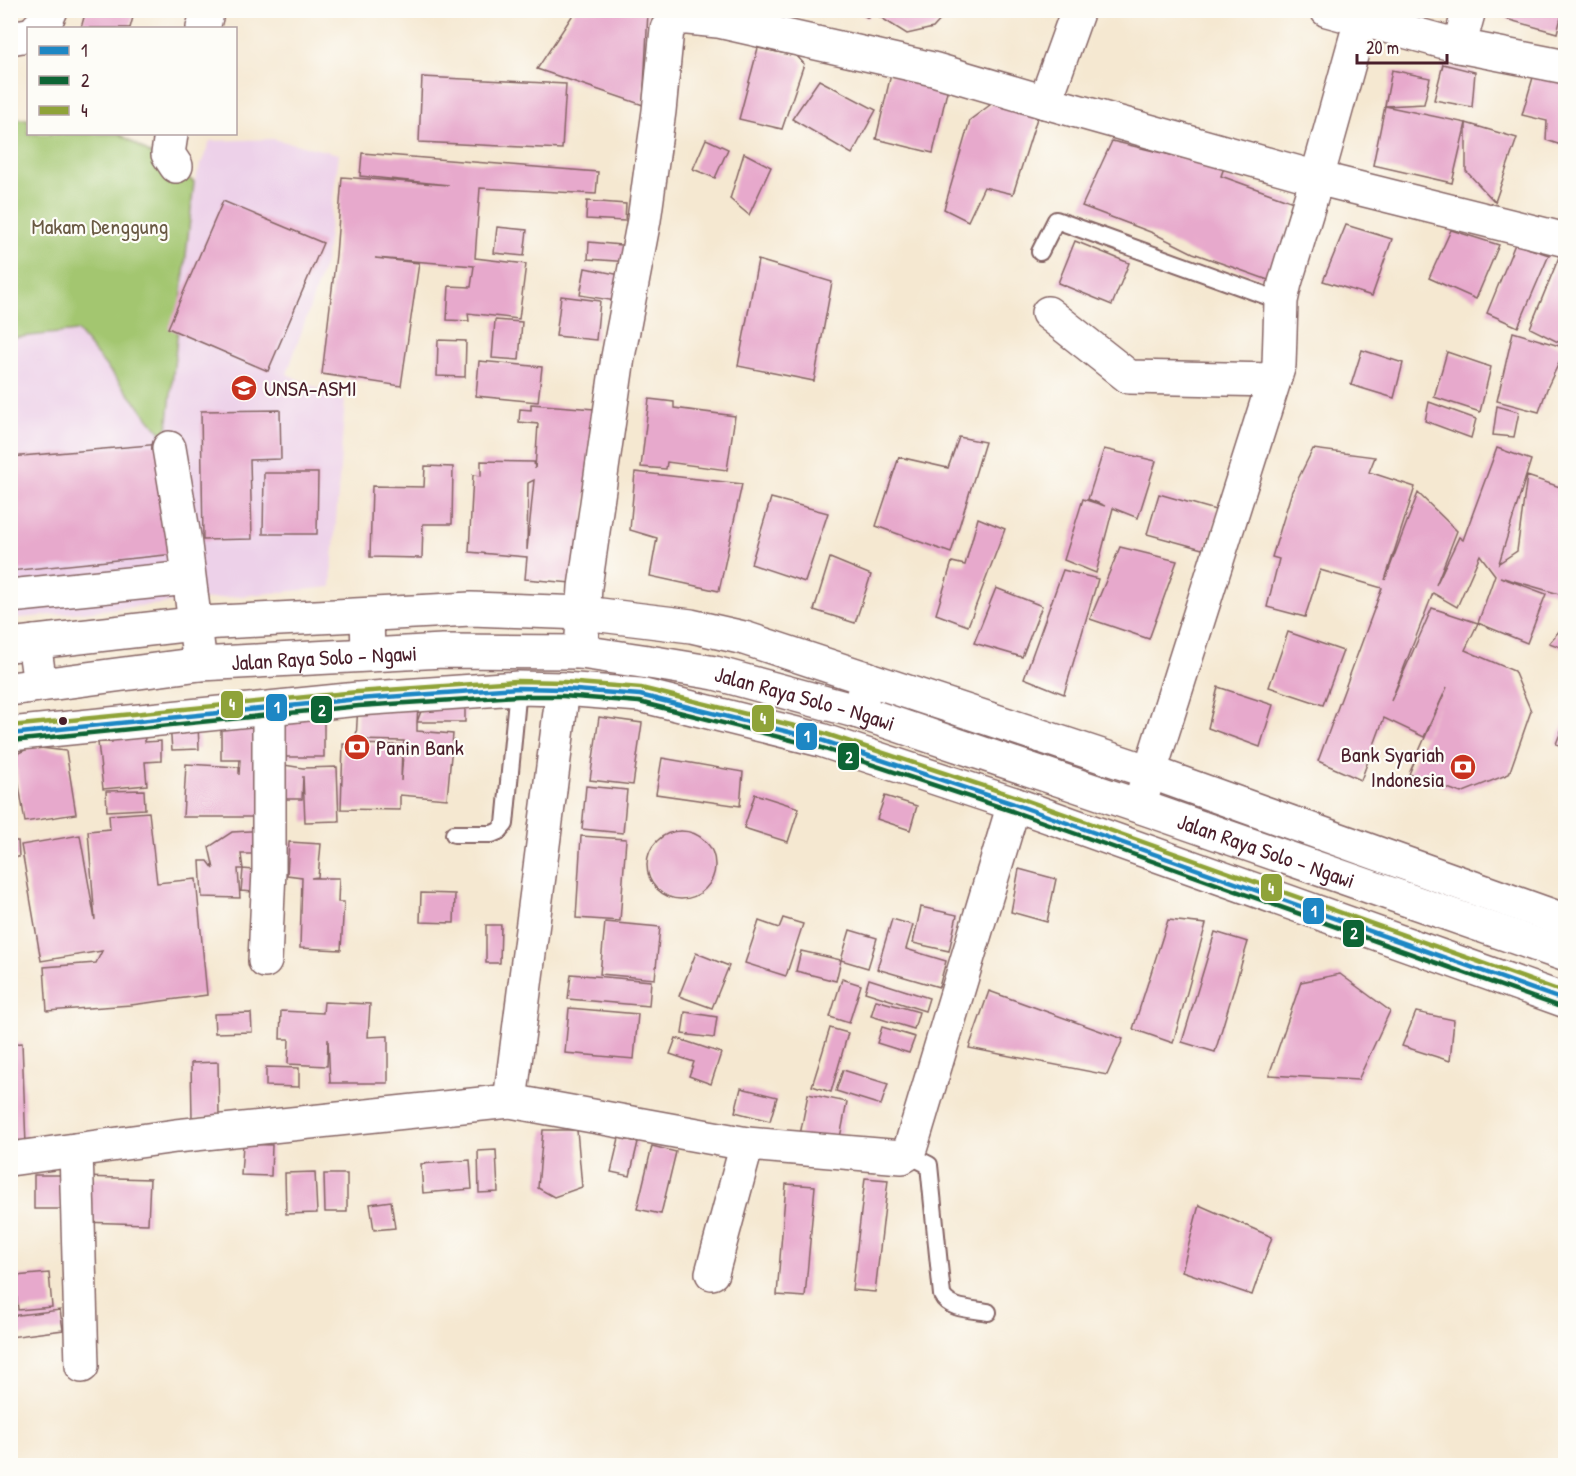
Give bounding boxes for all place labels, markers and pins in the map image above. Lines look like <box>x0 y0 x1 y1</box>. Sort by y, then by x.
school or university icon: UNSA-ASMI <box>229 373 259 403</box>
place label: UNSA-ASMI <box>264 373 357 403</box>
unlabelled marker <box>57 715 69 727</box>
bank icon: Panin Bank <box>342 732 372 762</box>
place label: Panin Bank <box>376 732 464 762</box>
place label: Bank Syariah Indonesia <box>1341 739 1444 794</box>
bank icon: Bank Syariah Indonesia <box>1448 752 1478 782</box>

